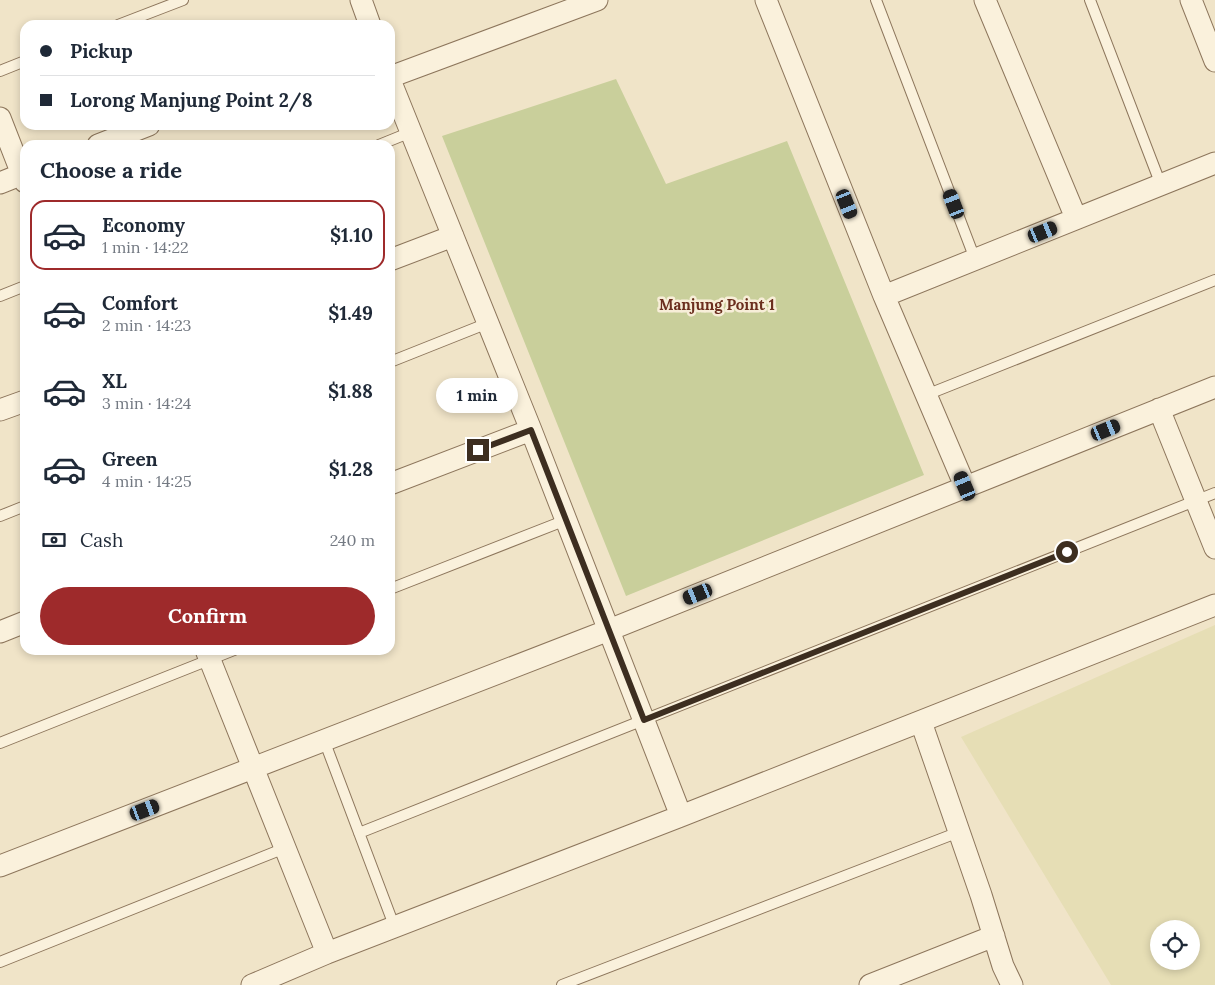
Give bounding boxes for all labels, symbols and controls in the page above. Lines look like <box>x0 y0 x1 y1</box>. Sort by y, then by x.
text: Pickup <box>70 39 133 63</box>
text: Lorong Manjung Point 2/8 <box>70 88 313 112</box>
text: Choose a ride <box>40 156 182 184</box>
car <box>834 187 859 221</box>
car <box>941 187 966 221</box>
icon: car <box>42 213 87 258</box>
text: Economy <box>102 213 185 237</box>
car <box>1026 219 1059 245</box>
text: $1.10 <box>330 223 373 247</box>
text: 1 min · 14:22 <box>102 237 189 257</box>
icon: car <box>42 291 87 336</box>
text: Comfort <box>102 291 178 315</box>
district label: Manjung Point 1 <box>659 295 775 314</box>
text: $1.49 <box>328 301 373 325</box>
text: 2 min · 14:23 <box>102 315 192 335</box>
icon: car <box>42 369 87 414</box>
text: XL <box>102 369 127 393</box>
callout: 1 min <box>437 378 519 412</box>
text: $1.88 <box>328 379 373 403</box>
text: 1 min <box>457 385 497 405</box>
text: 3 min · 14:24 <box>102 393 191 413</box>
car <box>1089 417 1122 443</box>
route end <box>467 439 489 461</box>
icon: car <box>42 447 87 492</box>
text: Green <box>102 447 158 471</box>
text: $1.28 <box>329 457 373 481</box>
car <box>952 469 977 503</box>
text: 4 min · 14:25 <box>102 471 192 491</box>
icon: cash <box>40 526 68 554</box>
text: Cash <box>80 528 123 552</box>
text: 240 m <box>330 530 375 550</box>
route start <box>1056 541 1078 563</box>
car <box>681 581 714 607</box>
button: Confirm <box>40 587 375 645</box>
car <box>128 798 161 822</box>
map controls <box>1150 920 1200 970</box>
button: locate <box>1150 920 1200 970</box>

